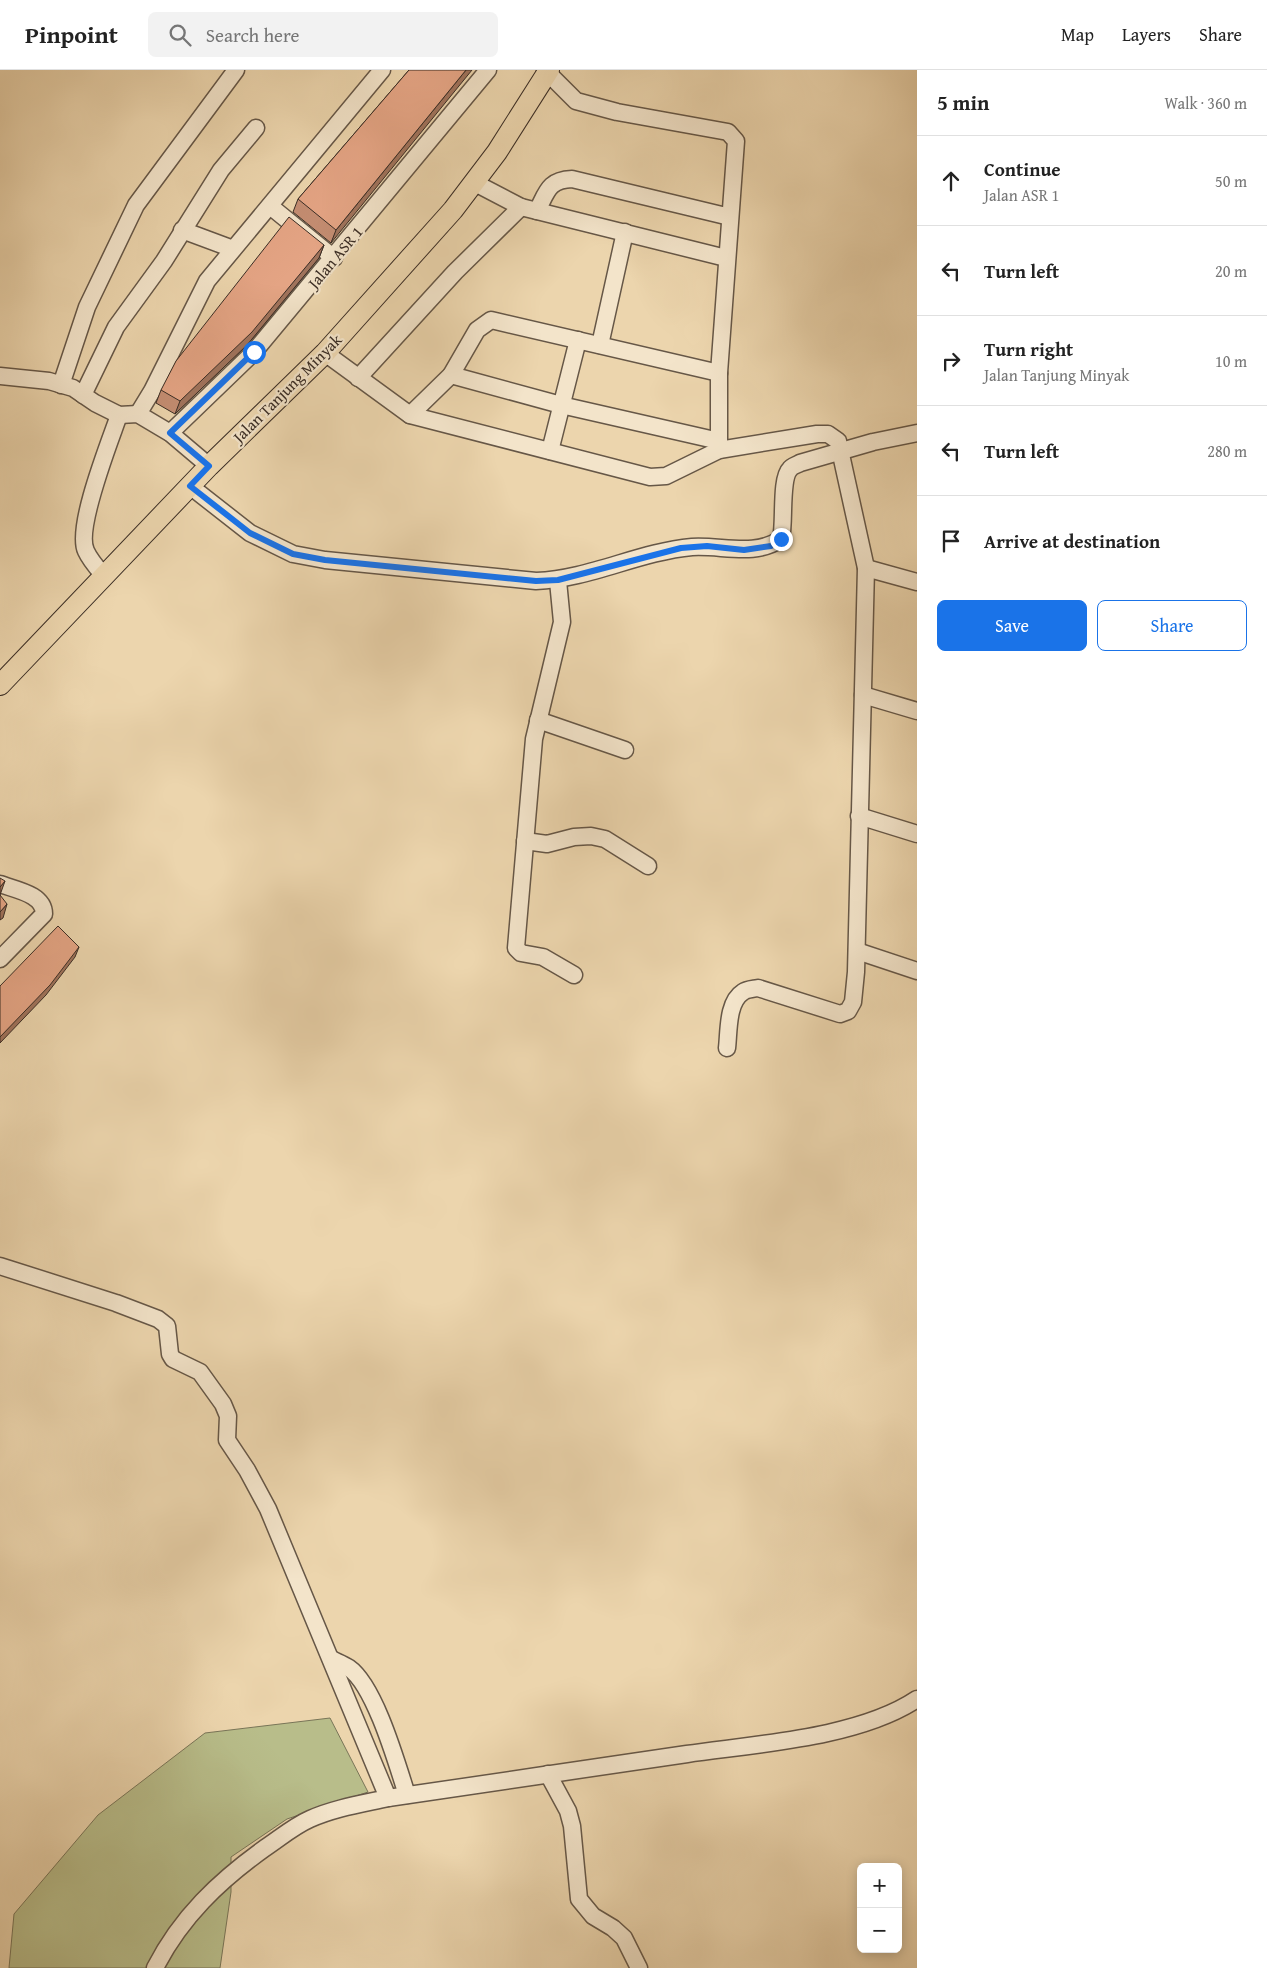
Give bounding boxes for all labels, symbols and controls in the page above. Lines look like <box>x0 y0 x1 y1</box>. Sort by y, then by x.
search box <box>148 12 498 57</box>
text: Pinpoint <box>25 17 118 52</box>
icon: search <box>166 21 194 49</box>
text: Search here <box>206 21 299 49</box>
text: Map <box>1061 21 1094 48</box>
text: Layers <box>1122 21 1171 48</box>
text: Share <box>1199 21 1242 48</box>
text: 5 min <box>937 87 989 118</box>
text: Walk · 360 m <box>1164 91 1247 115</box>
text: Continue <box>984 155 1061 183</box>
icon: ahead <box>937 167 965 195</box>
text: 50 m <box>1215 169 1247 193</box>
text: Jalan ASR 1 <box>984 183 1059 207</box>
street label: Jalan ASR 1 <box>300 221 368 295</box>
icon: left <box>937 257 965 285</box>
text: Turn left <box>984 257 1059 285</box>
text: 20 m <box>1215 259 1247 283</box>
street label: Jalan Tanjung Minyak <box>226 327 348 449</box>
text: Turn right <box>984 335 1073 363</box>
route start <box>243 341 266 364</box>
icon: right <box>937 347 965 375</box>
text: 10 m <box>1215 349 1247 373</box>
text: Jalan Tanjung Minyak <box>984 363 1129 387</box>
icon: left <box>937 437 965 465</box>
text: Turn left <box>984 437 1059 465</box>
text: 280 m <box>1207 439 1247 463</box>
icon: arrive <box>937 527 965 555</box>
text: Arrive at destination <box>984 527 1160 555</box>
route end <box>770 528 793 551</box>
button: Save <box>937 600 1087 651</box>
button: Share <box>1097 600 1247 651</box>
map controls <box>857 1863 902 1953</box>
button: + <box>857 1863 902 1908</box>
button: − <box>857 1908 902 1953</box>

